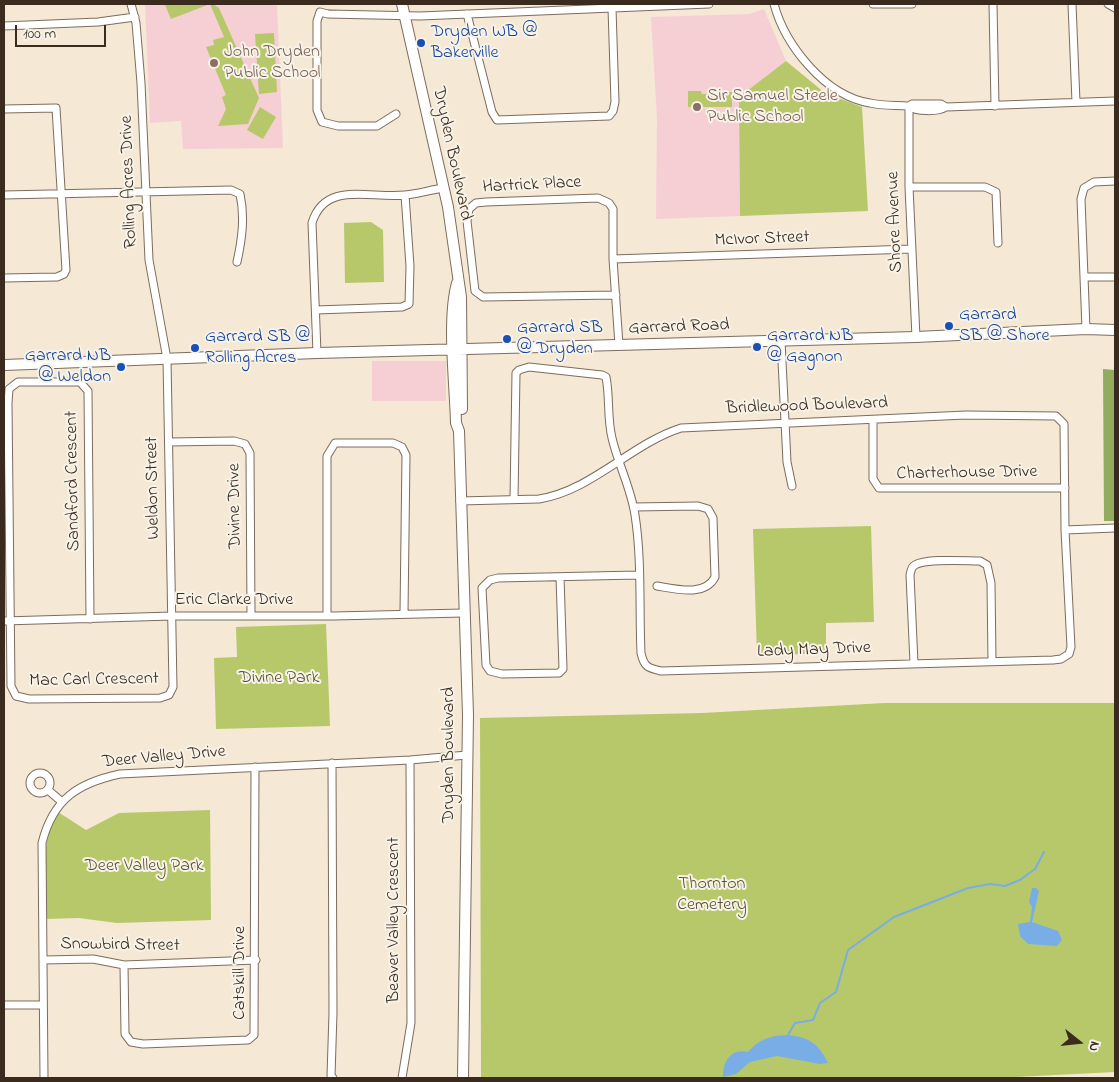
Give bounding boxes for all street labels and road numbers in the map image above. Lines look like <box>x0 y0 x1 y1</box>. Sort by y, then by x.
street label: Dryden Boulevard <box>426 85 476 223</box>
street label: Rolling Acres Drive <box>117 115 143 249</box>
street label: Shore Avenue <box>883 171 909 273</box>
street label: Hartrick Place <box>482 173 582 199</box>
street label: McIvor Street <box>714 228 810 252</box>
street label: Garrard Road <box>628 315 730 341</box>
street label: Bridlewood Boulevard <box>726 393 888 421</box>
street label: Sandford Crescent <box>62 410 86 552</box>
street label: Weldon Street <box>142 436 166 540</box>
street label: Charterhouse Drive <box>896 462 1038 486</box>
street label: Divine Drive <box>224 463 248 549</box>
street label: Eric Clarke Drive <box>175 590 293 612</box>
street label: Lady May Drive <box>757 638 871 664</box>
street label: Mac Carl Crescent <box>29 669 159 693</box>
street label: Dryden Boulevard <box>439 687 461 823</box>
street label: Deer Valley Drive <box>101 742 227 774</box>
street label: Beaver Valley Crescent <box>384 837 406 1003</box>
street label: Catskill Drive <box>230 926 252 1020</box>
street label: Snowbird Street <box>60 934 180 958</box>

